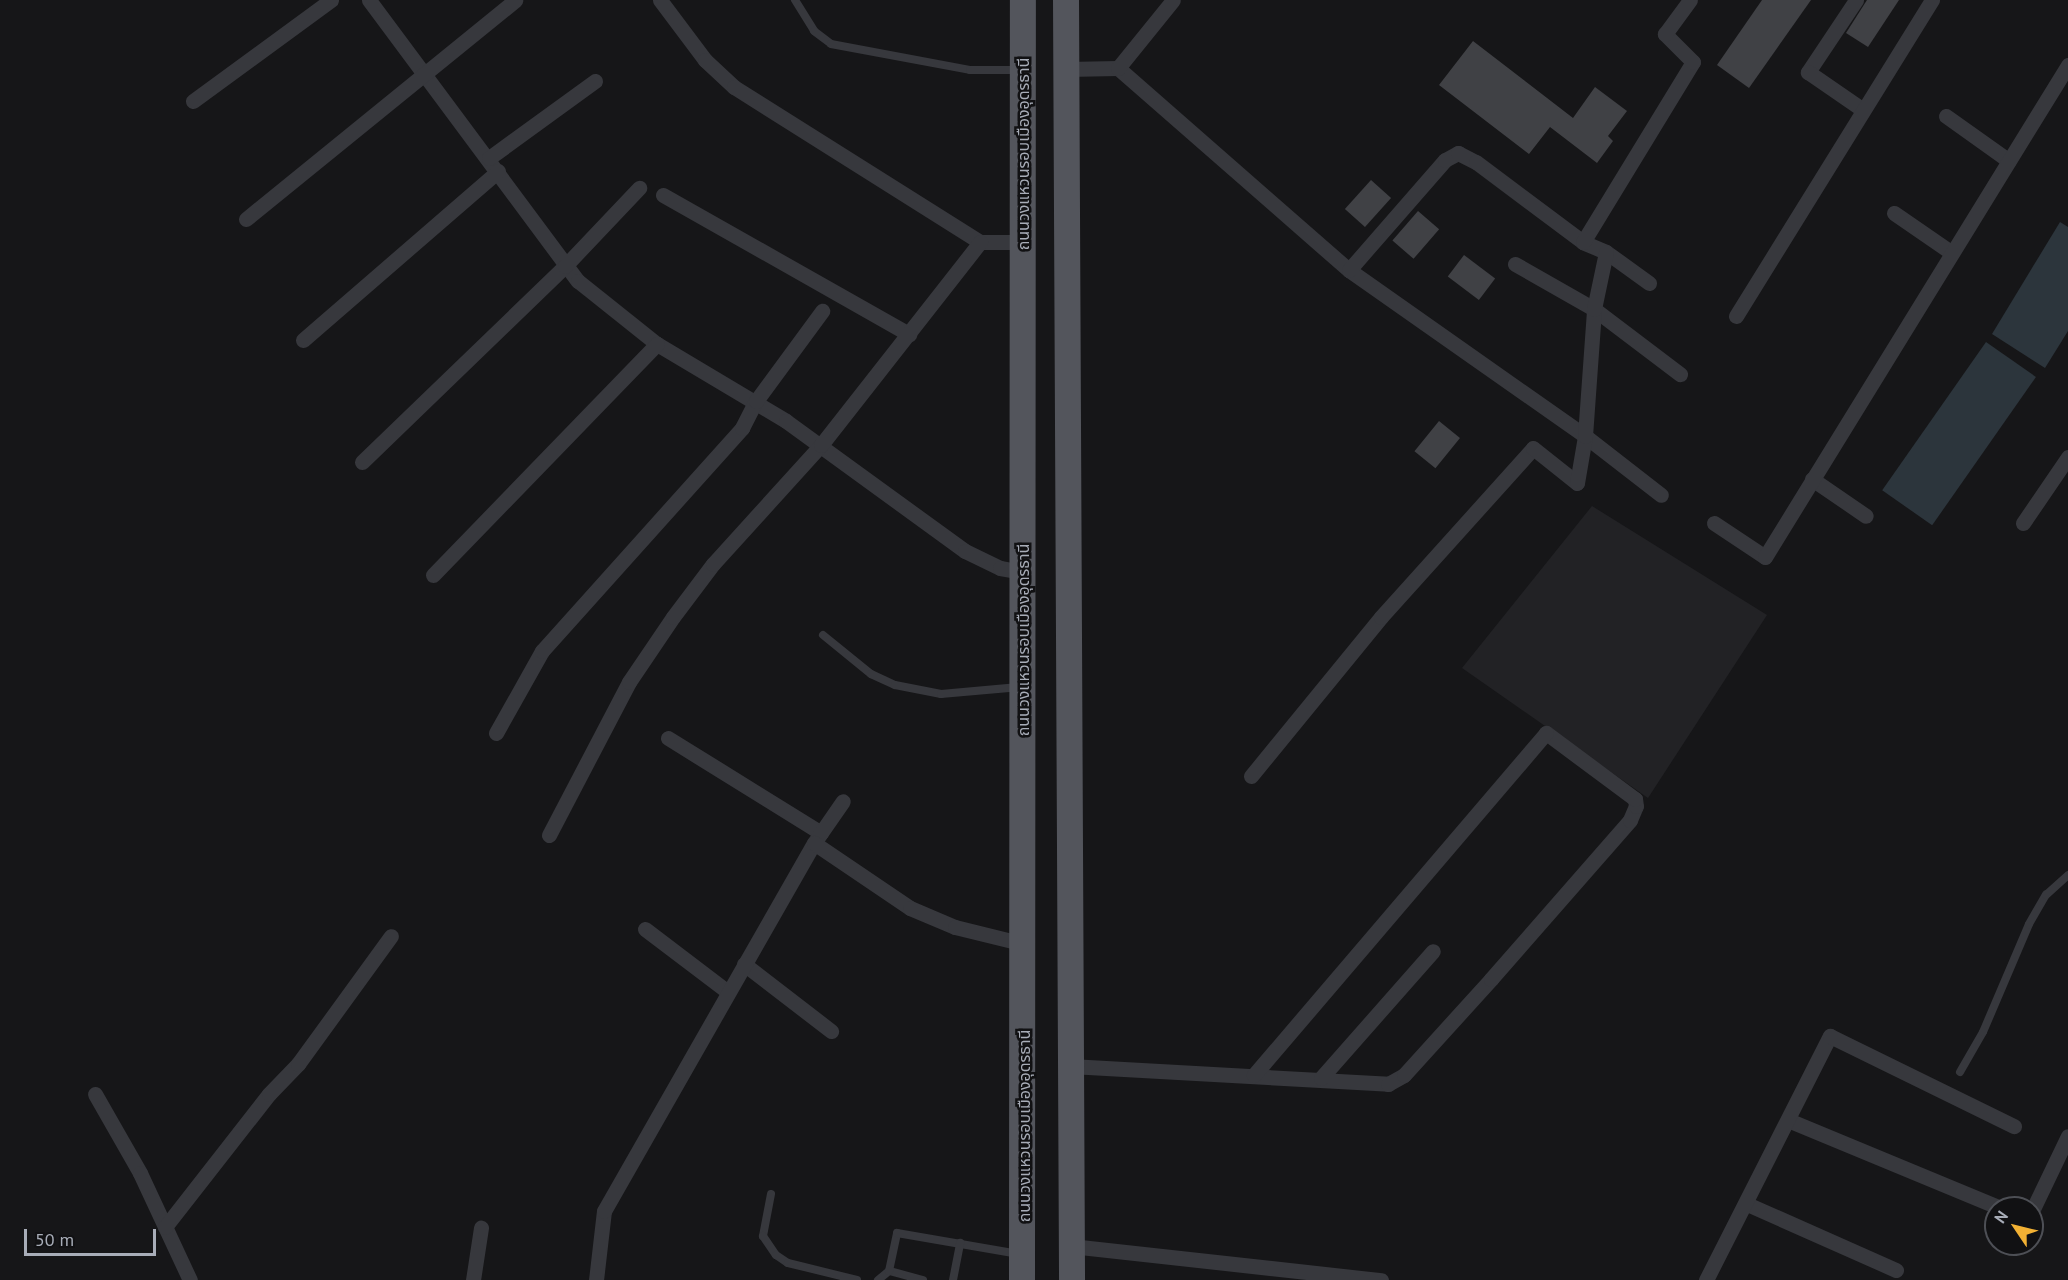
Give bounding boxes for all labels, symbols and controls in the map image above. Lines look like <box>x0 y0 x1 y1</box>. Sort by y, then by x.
street label: ถนนวงแหวนรอบเมืองอุดรธานี <box>1013 58 1033 250</box>
street label: ถนนวงแหวนรอบเมืองอุดรธานี <box>1013 544 1033 736</box>
street label: ถนนวงแหวนรอบเมืองอุดรธานี <box>1014 1030 1034 1222</box>
north arrow <box>1984 1196 2044 1256</box>
text: N <box>1990 1207 2012 1227</box>
scale bar <box>27 1217 159 1255</box>
text: 50 m <box>35 1228 74 1251</box>

